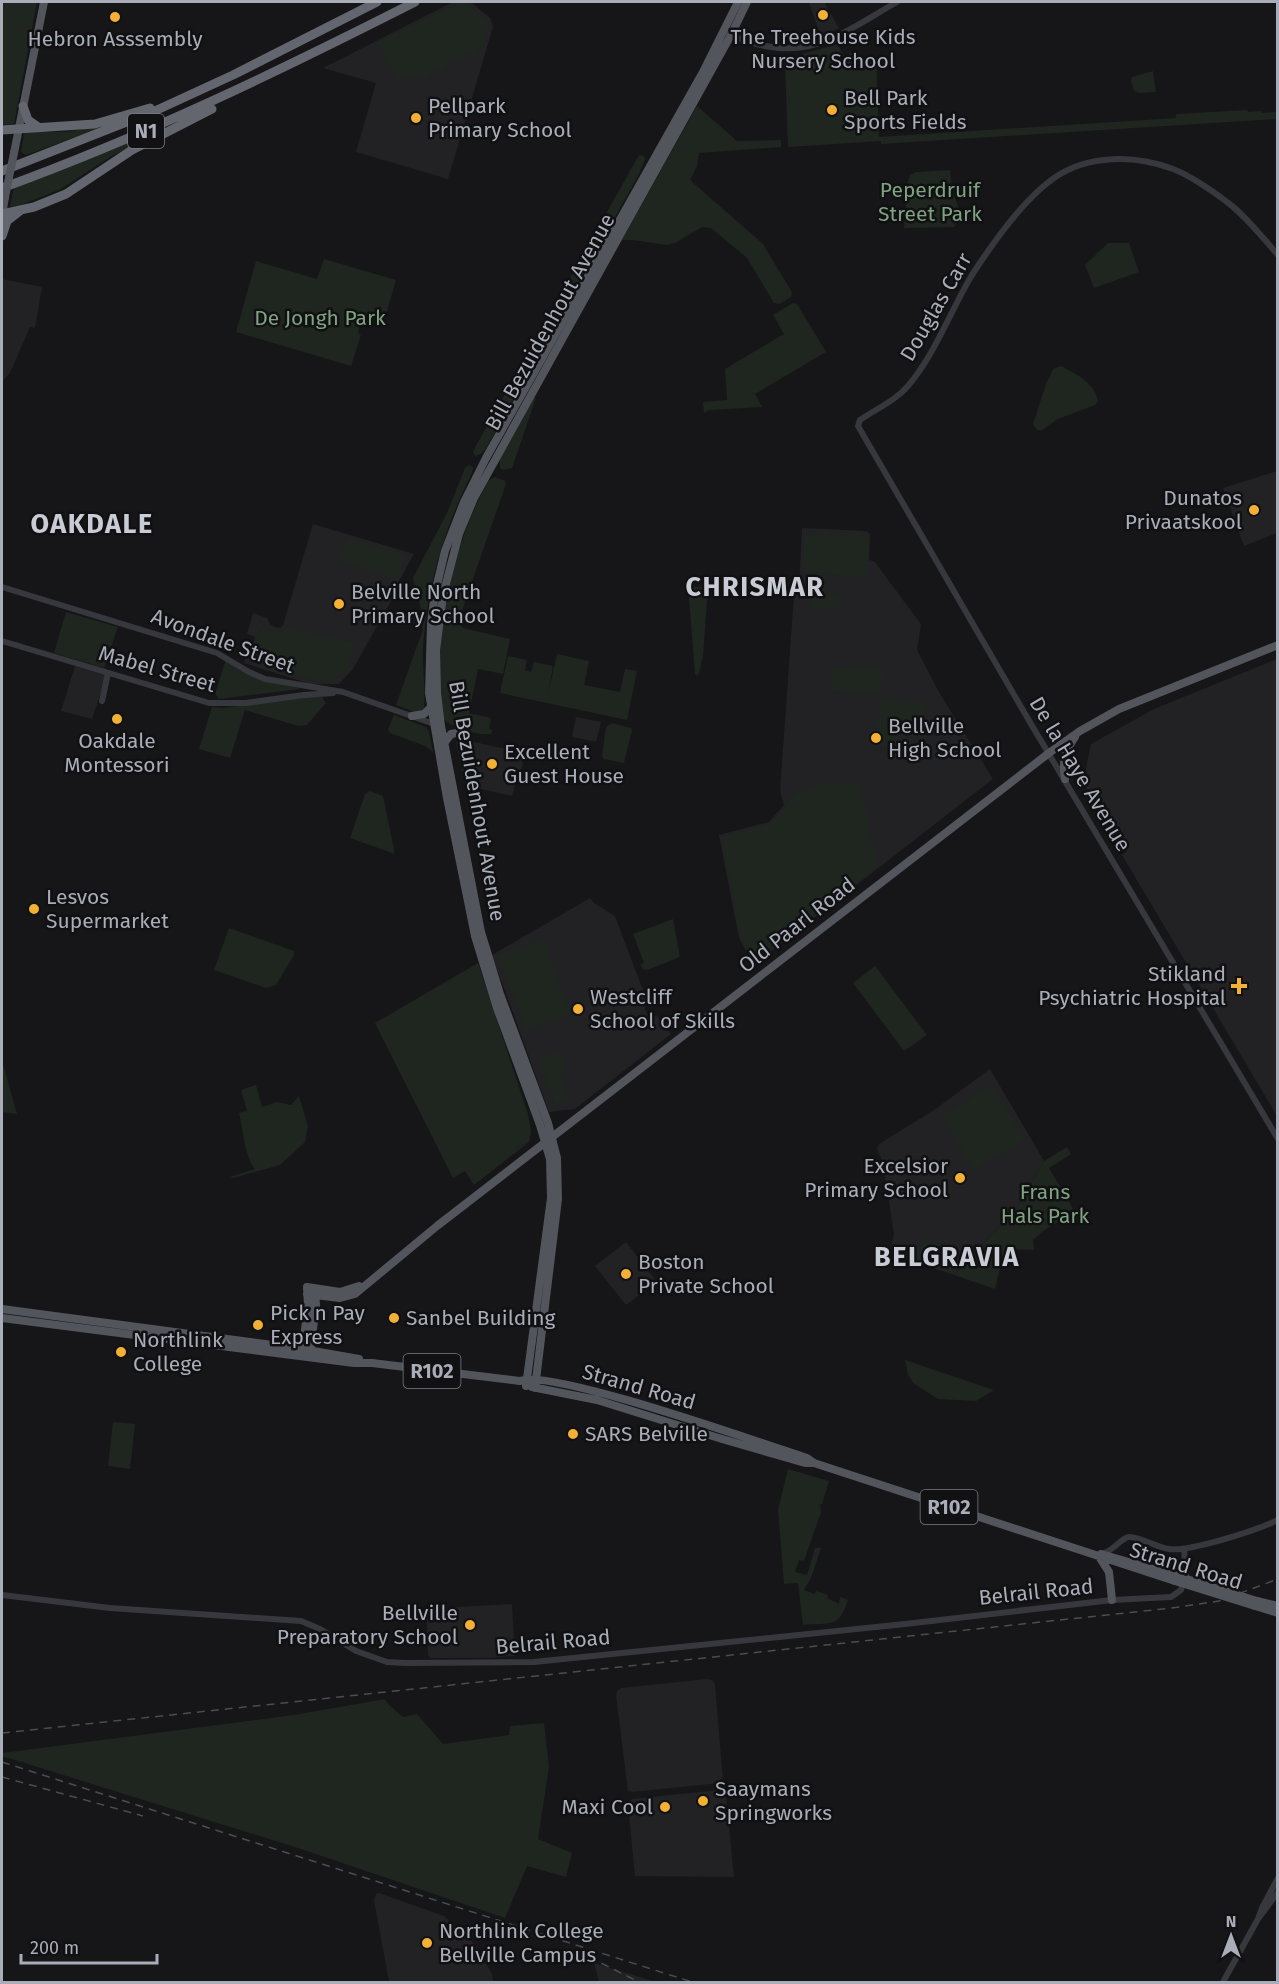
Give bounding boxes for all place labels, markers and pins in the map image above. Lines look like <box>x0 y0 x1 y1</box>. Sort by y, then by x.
marker: The Treehouse Kids Nursery School <box>816 8 830 22</box>
marker: Hebron Asssembly <box>108 10 122 24</box>
place label: The Treehouse Kids Nursery School <box>730 24 916 74</box>
place label: Hebron Asssembly <box>27 26 203 52</box>
place label: Bell Park Sports Fields <box>844 85 967 135</box>
place label: Pellpark Primary School <box>428 93 572 143</box>
marker: Bell Park Sports Fields <box>825 103 839 117</box>
marker: Pellpark Primary School <box>409 111 423 125</box>
place label: Dunatos Privaatskool <box>1125 485 1242 535</box>
marker: Dunatos Privaatskool <box>1247 503 1261 517</box>
place label: Belville North Primary School <box>351 579 495 629</box>
marker: Belville North Primary School <box>332 597 346 611</box>
marker: Oakdale Montessori <box>110 712 124 726</box>
place label: Bellville High School <box>888 713 1001 763</box>
place label: Oakdale Montessori <box>64 728 170 778</box>
marker: Bellville High School <box>869 731 883 745</box>
place label: Excellent Guest House <box>504 739 624 789</box>
marker: Excellent Guest House <box>485 757 499 771</box>
place label: Lesvos Supermarket <box>46 884 169 934</box>
marker: Lesvos Supermarket <box>27 902 41 916</box>
place label: Stikland Psychiatric Hospital <box>1038 961 1226 1011</box>
marker: Stikland Psychiatric Hospital <box>1230 977 1248 995</box>
place label: Westcliff School of Skills <box>590 984 735 1034</box>
marker: Westcliff School of Skills <box>571 1002 585 1016</box>
place label: Excelsior Primary School <box>804 1153 948 1203</box>
marker: Excelsior Primary School <box>953 1171 967 1185</box>
place label: Boston Private School <box>638 1249 774 1299</box>
marker: Boston Private School <box>619 1267 633 1281</box>
place label: Pick n Pay Express <box>270 1300 366 1350</box>
place label: Sanbel Building <box>406 1305 556 1331</box>
marker: Sanbel Building <box>387 1311 401 1325</box>
marker: Pick n Pay Express <box>251 1318 265 1332</box>
place label: Northlink College <box>133 1327 223 1377</box>
marker: Northlink College <box>114 1345 128 1359</box>
place label: SARS Belville <box>585 1421 708 1447</box>
marker: SARS Belville <box>566 1427 580 1441</box>
place label: Bellville Preparatory School <box>277 1600 458 1650</box>
marker: Bellville Preparatory School <box>463 1618 477 1632</box>
place label: Saaymans Springworks <box>715 1776 832 1826</box>
place label: Maxi Cool <box>562 1794 653 1820</box>
marker: Saaymans Springworks <box>696 1794 710 1808</box>
marker: Maxi Cool <box>658 1800 672 1814</box>
place label: Northlink College Bellville Campus <box>439 1918 604 1968</box>
marker: Northlink College Bellville Campus <box>420 1936 434 1950</box>

